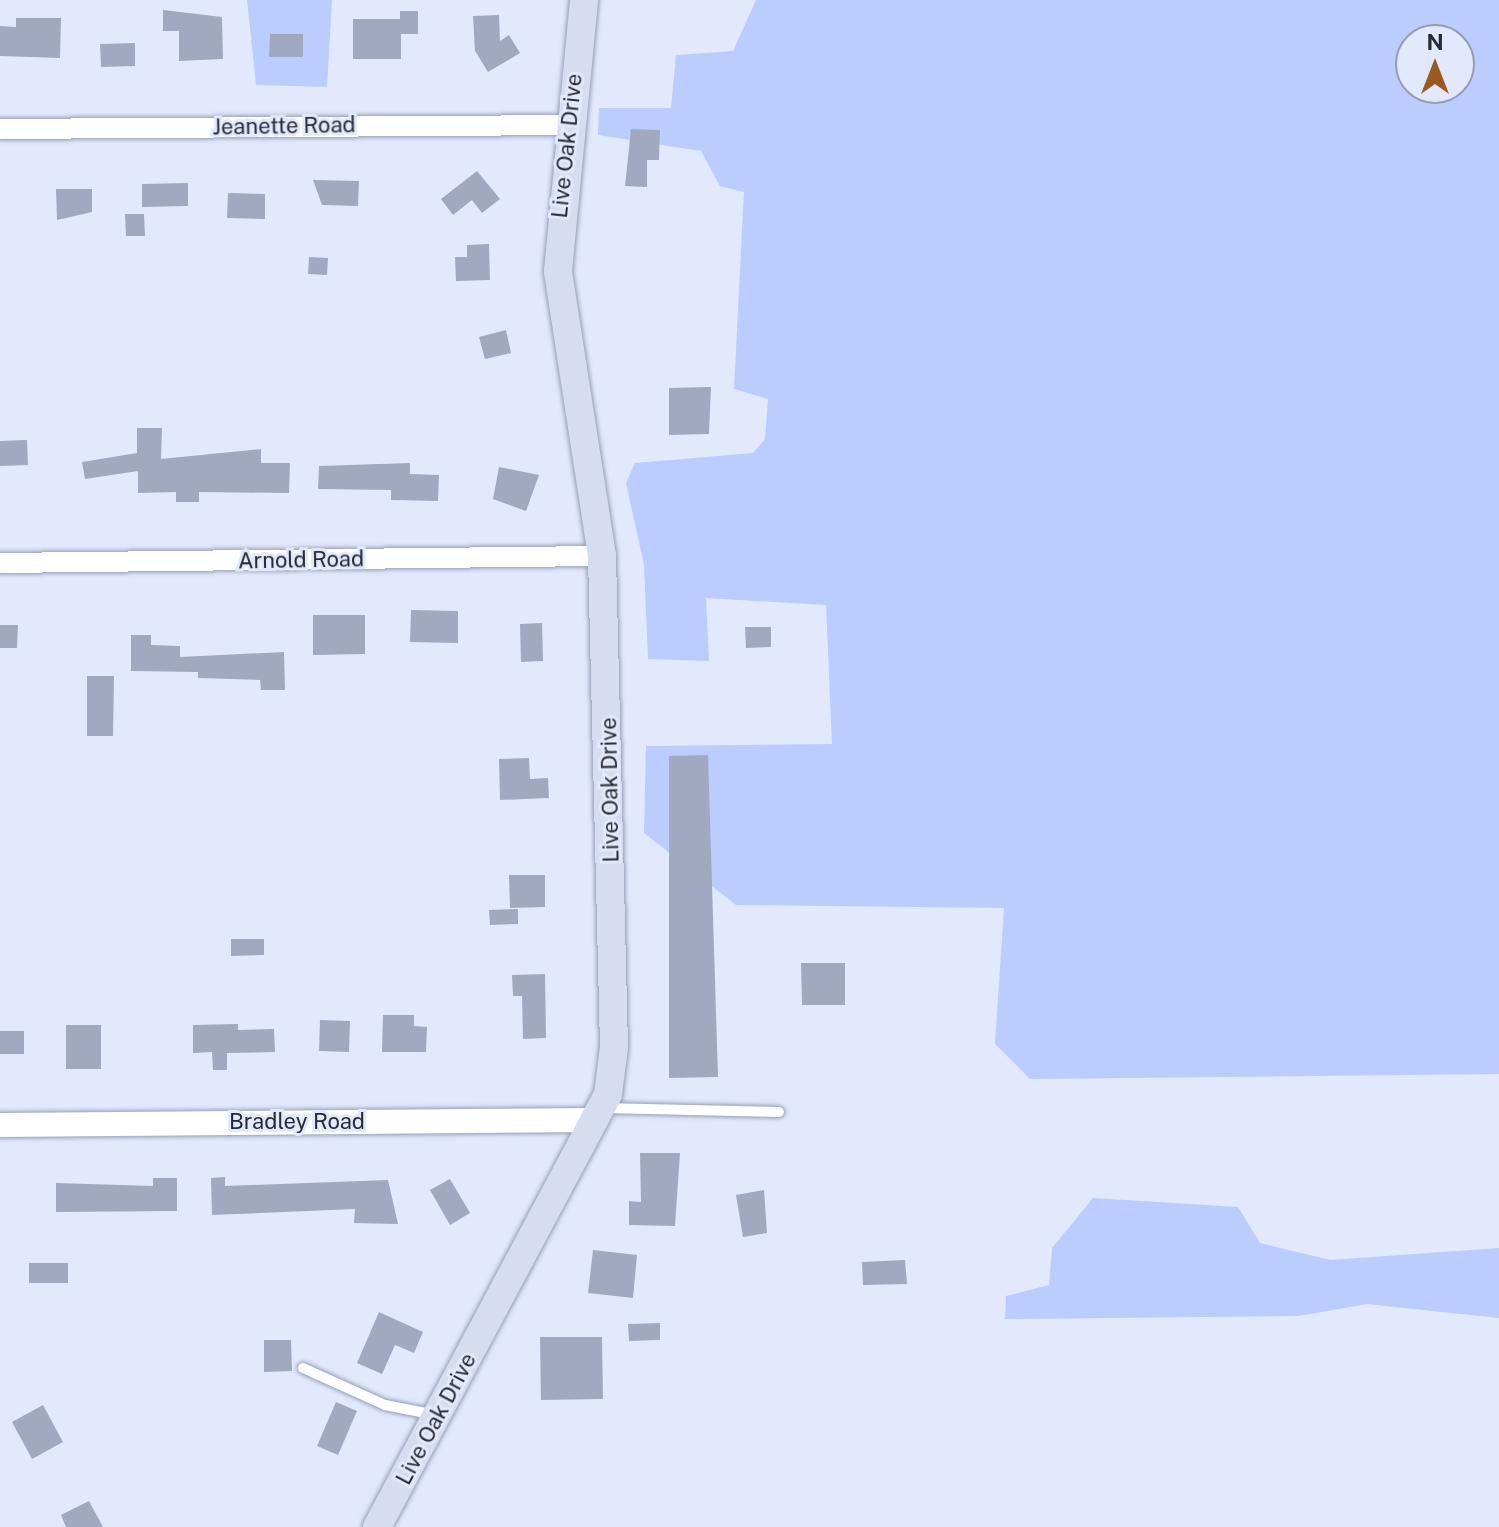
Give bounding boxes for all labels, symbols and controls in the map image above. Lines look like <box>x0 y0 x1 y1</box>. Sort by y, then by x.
north arrow <box>1395 24 1475 104</box>
text: N <box>1426 29 1444 55</box>
street label: Live Oak Drive <box>546 72 588 220</box>
street label: Jeanette Road <box>212 112 356 140</box>
street label: Arnold Road <box>238 546 364 574</box>
street label: Live Oak Drive <box>596 717 624 863</box>
street label: Bradley Road <box>229 1109 365 1135</box>
street label: Live Oak Drive <box>390 1349 482 1489</box>

